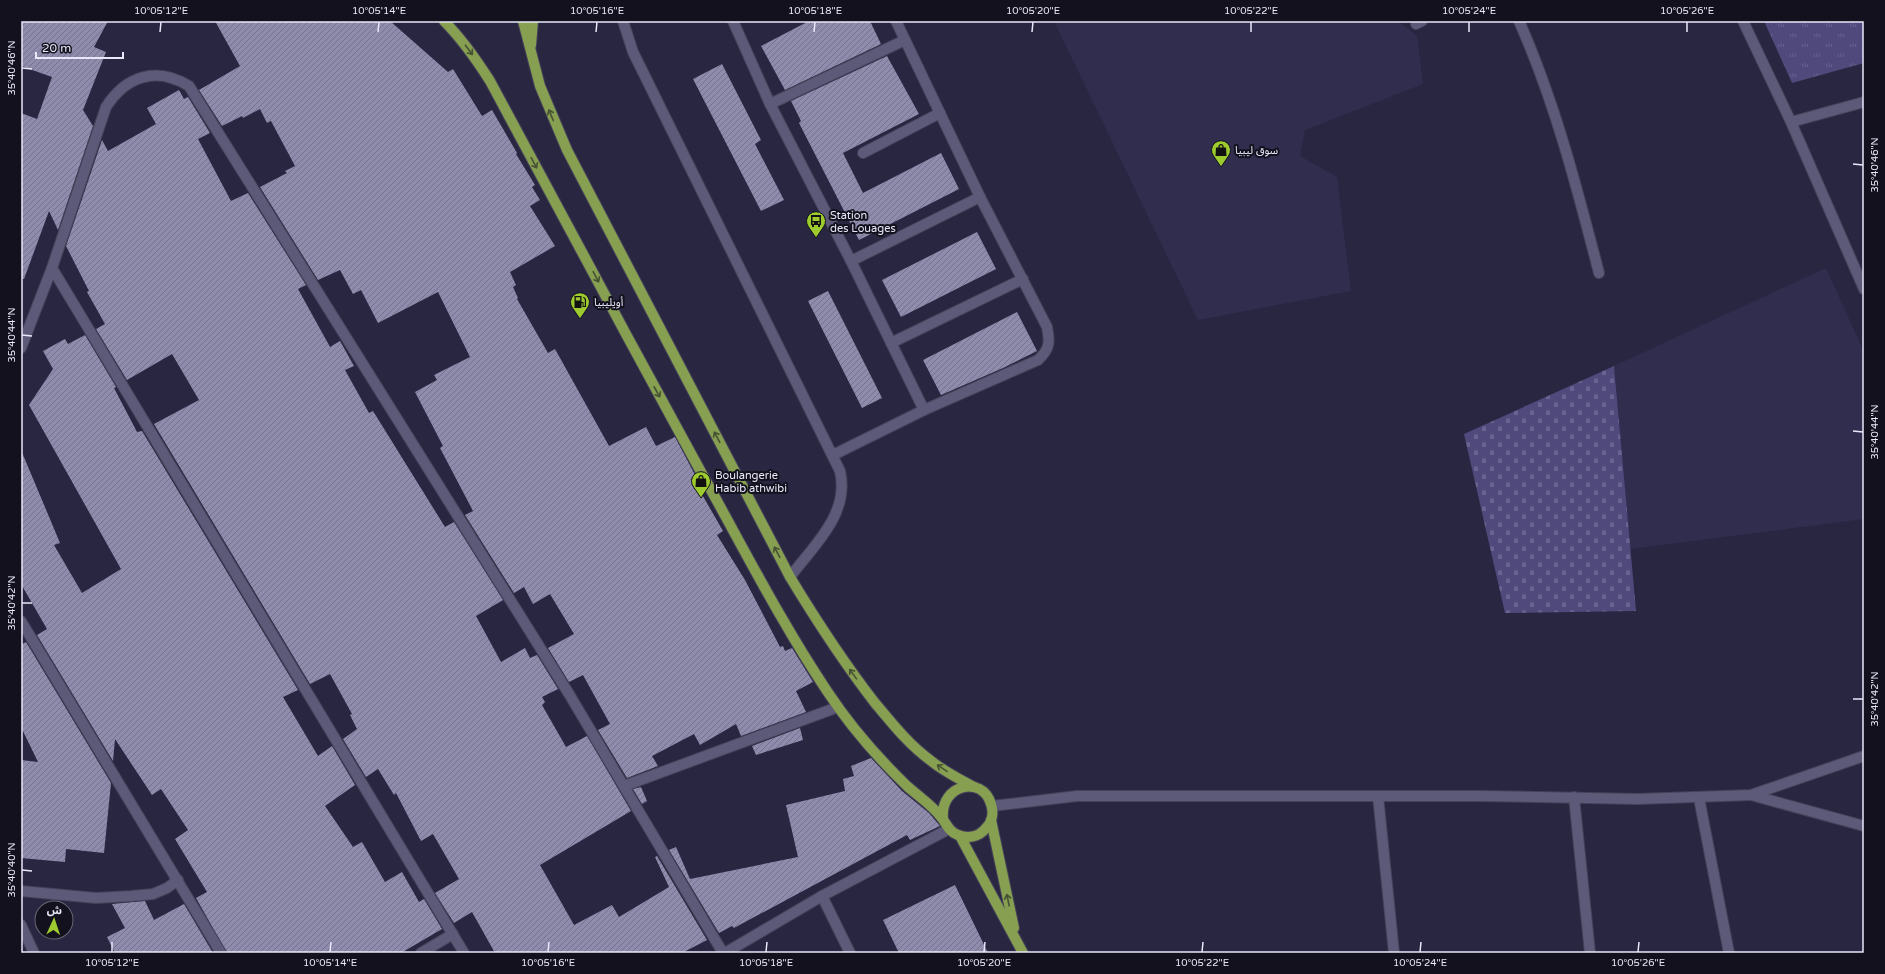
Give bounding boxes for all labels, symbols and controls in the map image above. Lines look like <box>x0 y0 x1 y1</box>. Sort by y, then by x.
text: 10°05'12"E <box>134 5 188 17</box>
text: 10°05'14"E <box>352 5 406 17</box>
text: 10°05'16"E <box>570 5 624 17</box>
text: 10°05'18"E <box>788 5 842 17</box>
text: 10°05'20"E <box>1006 5 1060 17</box>
text: 10°05'22"E <box>1224 5 1278 17</box>
text: 10°05'24"E <box>1442 5 1496 17</box>
text: 10°05'26"E <box>1660 5 1714 17</box>
scale bar <box>36 34 123 60</box>
text: 35°40'46"N <box>6 40 18 96</box>
text: 20 m <box>42 41 71 55</box>
one-way arrow <box>465 45 474 56</box>
one-way arrow <box>546 109 554 121</box>
text: 35°40'46"N <box>1869 137 1881 193</box>
shop icon: سوق ليبيا <box>1210 139 1232 167</box>
place label: سوق ليبيا <box>1235 144 1279 157</box>
one-way arrow <box>531 157 538 169</box>
place label: Station des Louages <box>830 209 896 235</box>
bus stop icon: Station des Louages <box>805 210 827 238</box>
one-way arrow <box>592 271 600 283</box>
fuel station icon: أويليبيا <box>569 291 591 319</box>
place label: أويليبيا <box>594 296 624 309</box>
text: 35°40'44"N <box>6 307 18 363</box>
one-way arrow <box>654 386 662 398</box>
text: 35°40'44"N <box>1869 404 1881 460</box>
one-way arrow <box>712 431 720 443</box>
place label: Boulangerie Habib athwibi <box>715 469 787 495</box>
shop icon: Boulangerie Habib athwibi <box>690 470 712 498</box>
one-way arrow <box>773 546 780 558</box>
text: 35°40'42"N <box>6 575 18 631</box>
one-way arrow <box>849 669 857 680</box>
text: 35°40'42"N <box>1869 671 1881 727</box>
one-way arrow <box>936 764 947 773</box>
text: 35°40'40"N <box>6 842 18 898</box>
one-way arrow <box>1004 894 1012 907</box>
north arrow <box>34 900 74 940</box>
text: ش <box>47 904 62 917</box>
text: 10°05'12"E <box>85 957 139 969</box>
text: 10°05'14"E <box>303 957 357 969</box>
text: 10°05'16"E <box>521 957 575 969</box>
text: 10°05'18"E <box>739 957 793 969</box>
text: 10°05'20"E <box>957 957 1011 969</box>
text: 10°05'22"E <box>1175 957 1229 969</box>
text: 10°05'24"E <box>1393 957 1447 969</box>
text: 10°05'26"E <box>1611 957 1665 969</box>

